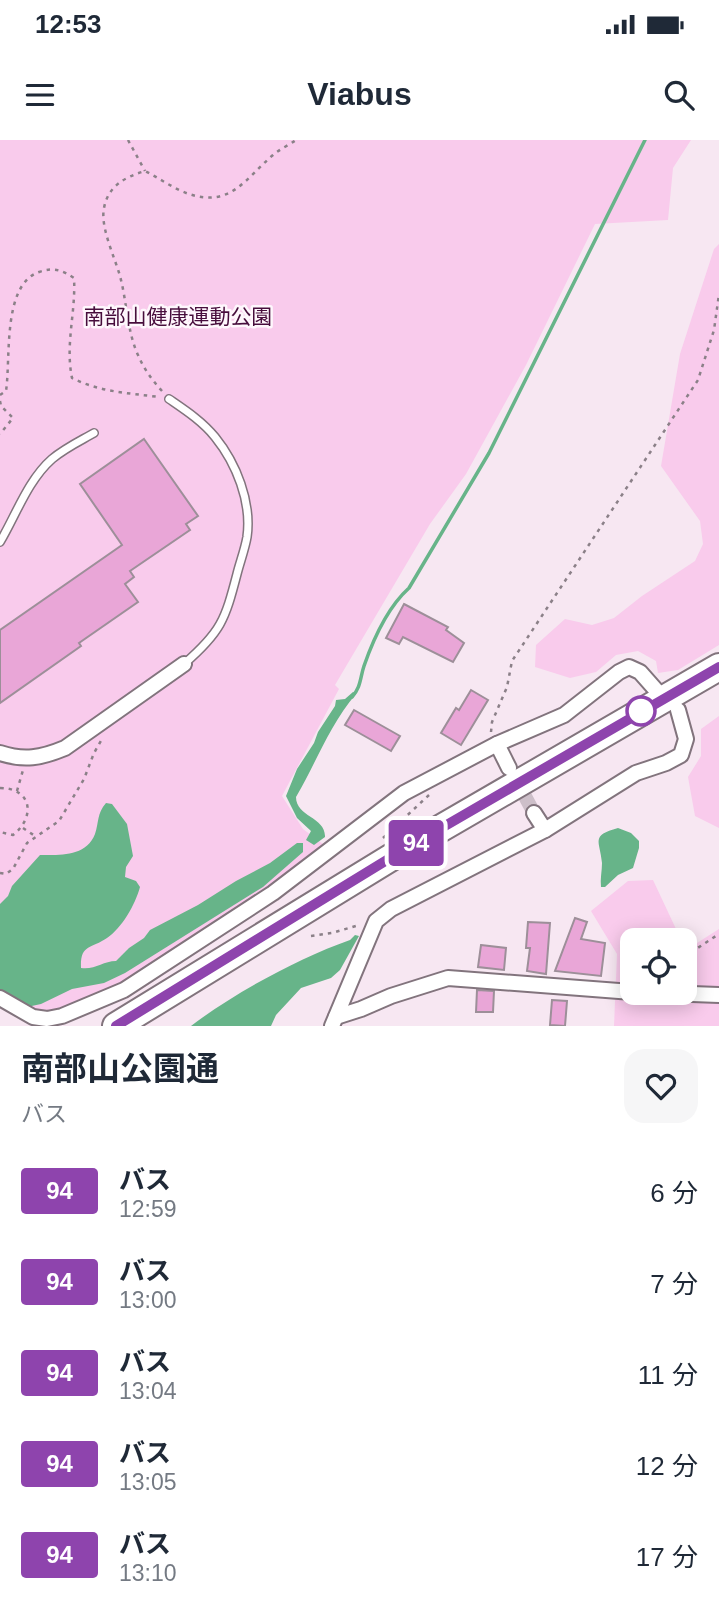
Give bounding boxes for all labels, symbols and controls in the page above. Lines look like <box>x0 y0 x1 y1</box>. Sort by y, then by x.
text: 12:53 <box>35 9 102 39</box>
icon: menu <box>21 76 59 114</box>
text: Viabus <box>307 76 412 112</box>
icon: search <box>660 76 698 114</box>
park label: 南部山健康運動公園 <box>84 305 273 328</box>
unlabelled marker <box>626 696 656 726</box>
line badge: 94 <box>384 820 448 866</box>
text: 94 <box>403 829 429 856</box>
map controls <box>620 928 697 1005</box>
button: locate <box>620 928 697 1005</box>
button: heart <box>624 1049 698 1123</box>
text: 南部山公園通 <box>21 1050 219 1087</box>
text: バス <box>21 1101 67 1127</box>
text: バス <box>119 1165 171 1195</box>
text: 94 <box>46 1177 73 1204</box>
text: 6 分 <box>650 1178 698 1208</box>
text: 12:59 <box>119 1196 177 1222</box>
text: バス <box>119 1256 171 1286</box>
text: 94 <box>46 1268 73 1295</box>
text: 7 分 <box>650 1269 698 1299</box>
text: 13:00 <box>119 1287 177 1313</box>
text: バス <box>119 1347 171 1377</box>
text: 94 <box>46 1359 73 1386</box>
text: 11 分 <box>638 1360 698 1390</box>
text: 13:04 <box>119 1378 177 1404</box>
text: バス <box>119 1438 171 1468</box>
text: 94 <box>46 1450 73 1477</box>
text: 12 分 <box>636 1451 698 1481</box>
text: 13:05 <box>119 1469 177 1495</box>
text: バス <box>119 1529 171 1559</box>
text: 94 <box>46 1541 73 1568</box>
text: 17 分 <box>636 1542 698 1572</box>
text: 13:10 <box>119 1560 177 1586</box>

